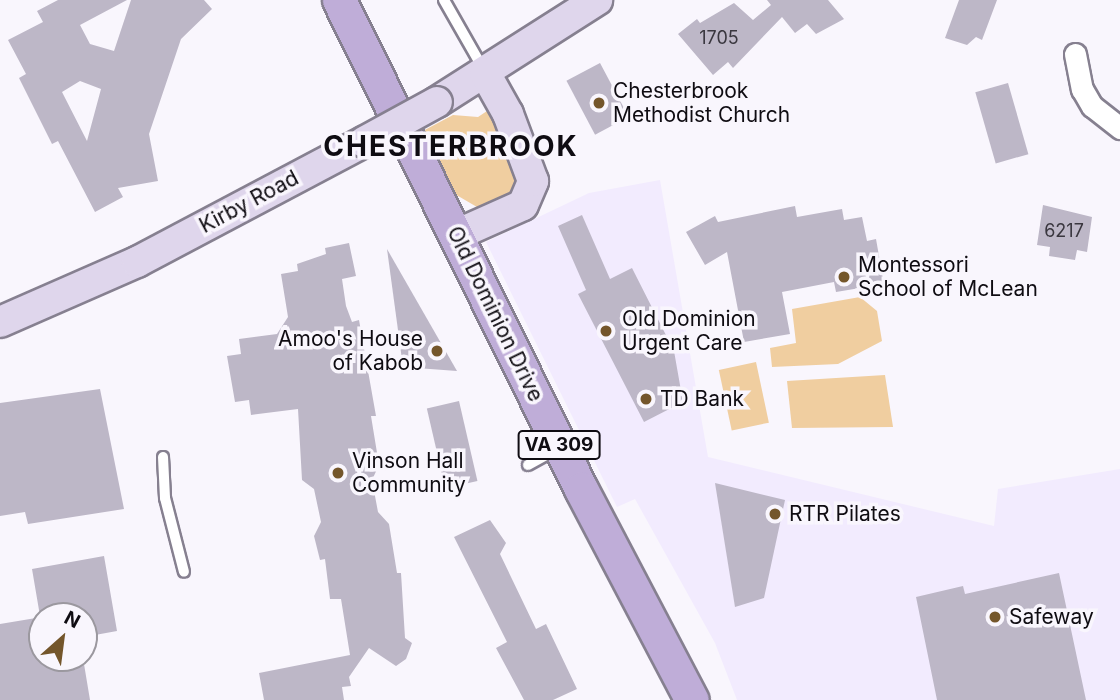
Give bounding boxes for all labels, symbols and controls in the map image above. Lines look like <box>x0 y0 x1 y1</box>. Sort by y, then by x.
house number: 1705 <box>699 27 739 49</box>
place label: Chesterbrook Methodist Church <box>613 78 790 128</box>
marker: Chesterbrook Methodist Church <box>591 95 607 111</box>
district label: CHESTERBROOK <box>325 129 577 163</box>
street label: Kirby Road <box>195 165 303 239</box>
house number: 6217 <box>1044 220 1084 242</box>
street label: Old Dominion Drive <box>442 222 548 406</box>
place label: Montessori School of McLean <box>858 252 1038 302</box>
marker: Montessori School of McLean <box>836 269 852 285</box>
place label: Old Dominion Urgent Care <box>622 306 756 356</box>
marker: Old Dominion Urgent Care <box>596 321 616 341</box>
place label: Amoo's House of Kabob <box>278 326 423 376</box>
marker: Amoo's House of Kabob <box>429 343 445 359</box>
place label: TD Bank <box>660 386 744 412</box>
marker: TD Bank <box>638 391 654 407</box>
road number: VA 309 <box>517 430 601 460</box>
place label: Vinson Hall Community <box>352 448 466 498</box>
marker: Vinson Hall Community <box>330 465 346 481</box>
place label: RTR Pilates <box>789 501 901 527</box>
marker: RTR Pilates <box>767 506 783 522</box>
north arrow <box>28 602 98 672</box>
place label: Safeway <box>1009 604 1094 630</box>
text: N <box>60 606 84 633</box>
marker: Safeway <box>987 609 1003 625</box>

